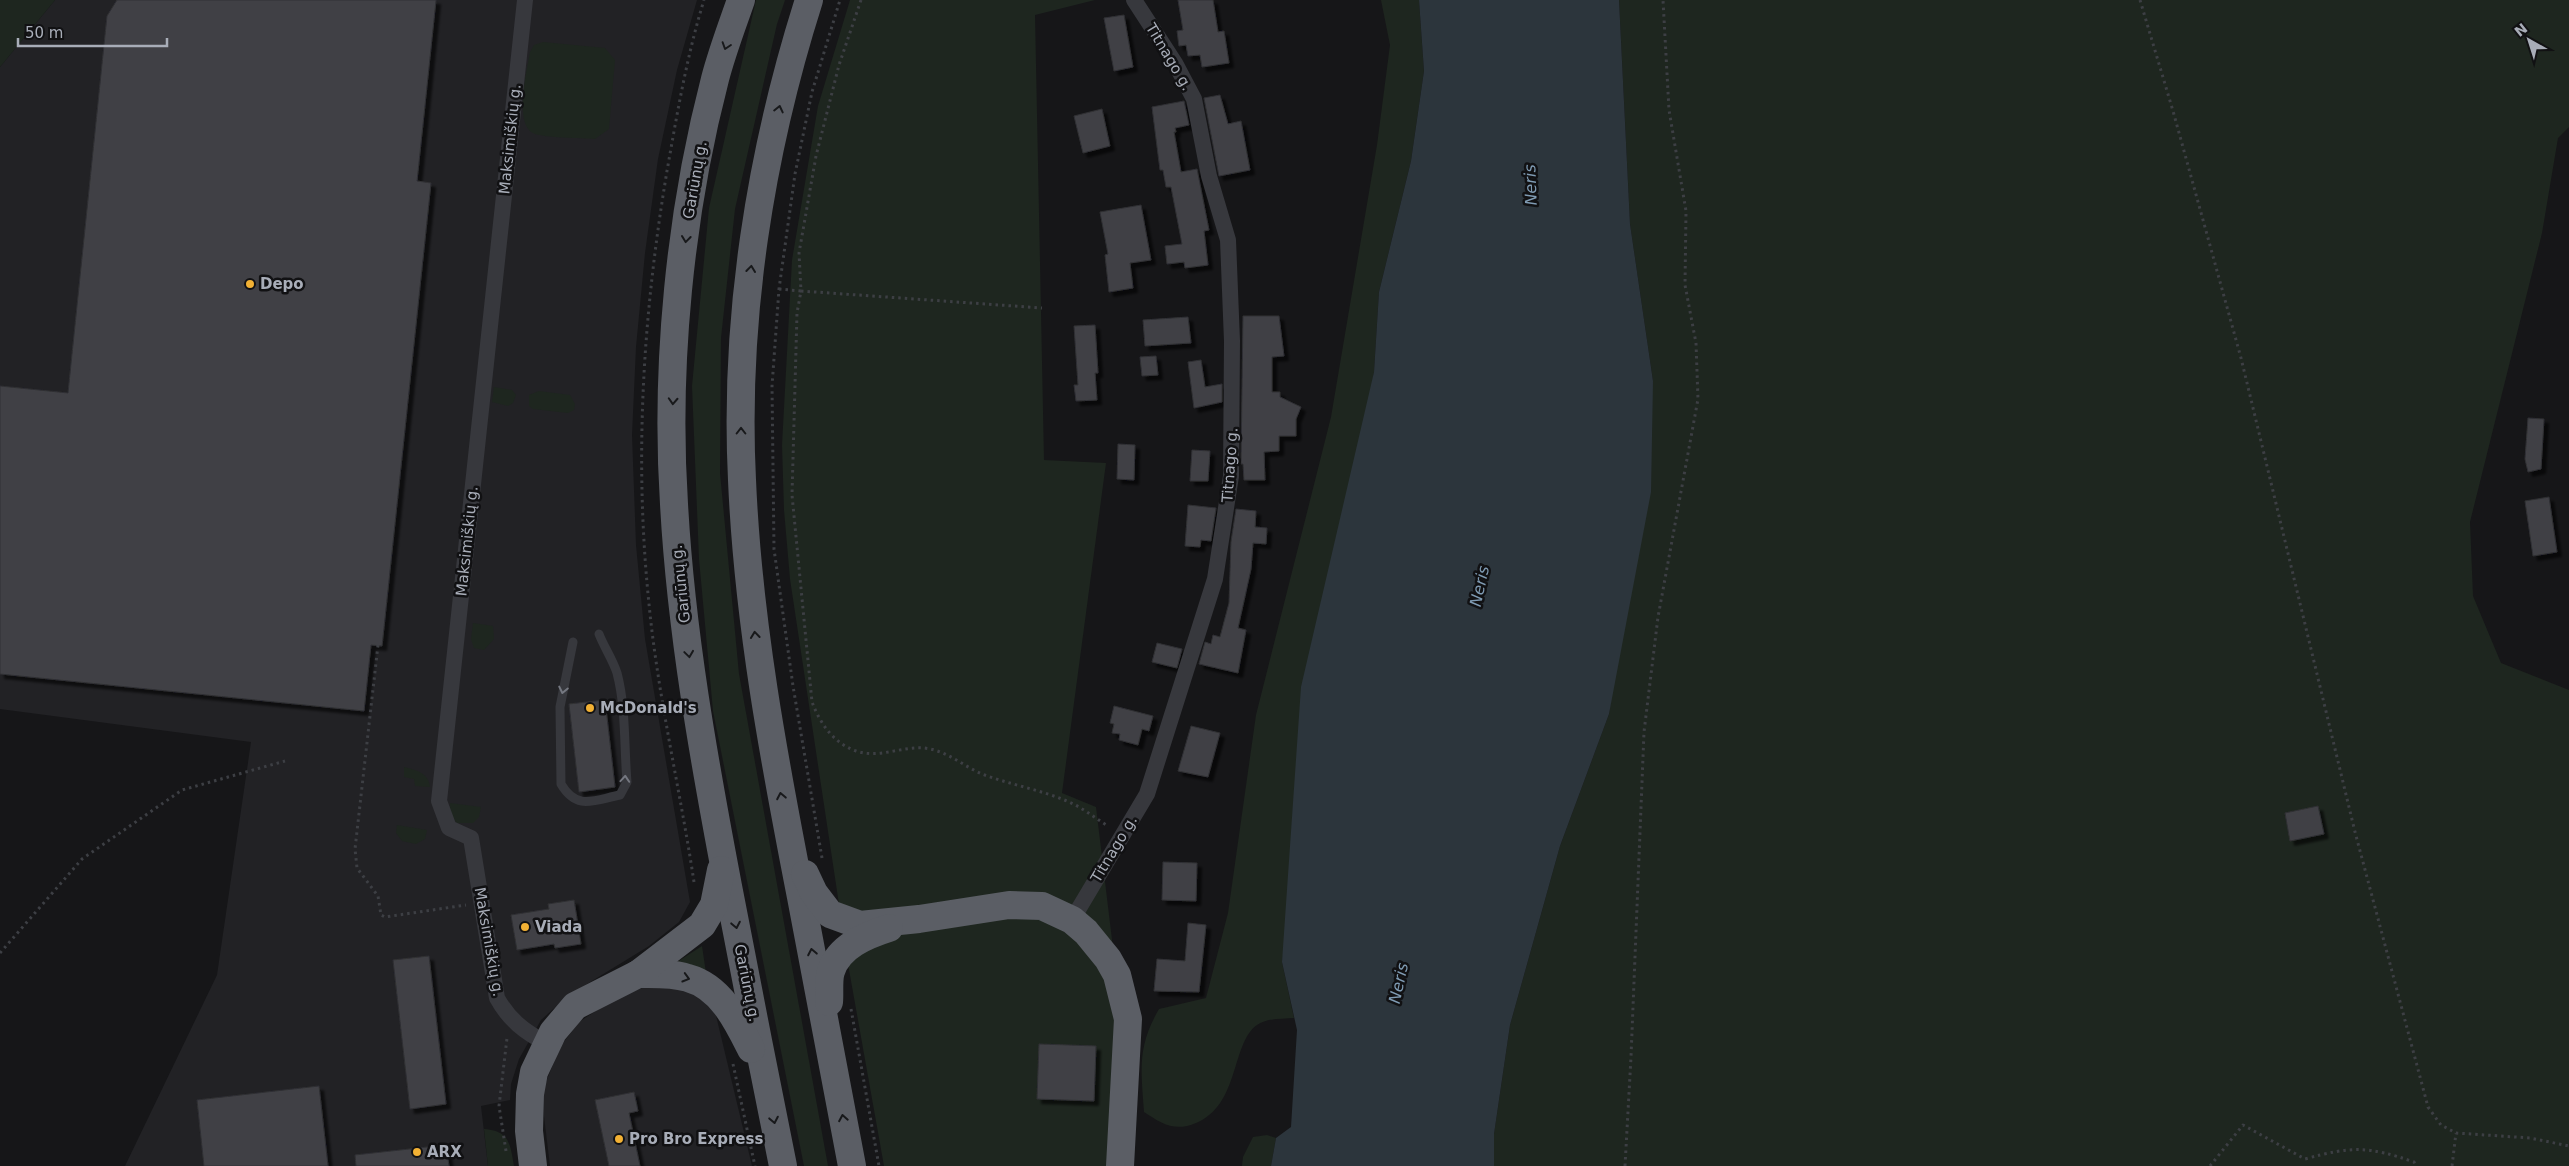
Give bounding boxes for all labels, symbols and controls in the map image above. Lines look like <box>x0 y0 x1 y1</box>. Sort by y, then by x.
scale bar <box>18 15 166 47</box>
north arrow <box>2504 15 2554 65</box>
street label: Titnago g. <box>1141 19 1196 94</box>
text: N <box>2511 20 2530 40</box>
text: 50 m <box>25 24 63 42</box>
one-way arrow <box>721 42 731 50</box>
street label: Maksimiškių g. <box>495 83 525 195</box>
one-way arrow <box>773 104 784 113</box>
street label: Gariūnų g. <box>679 140 711 220</box>
water label: Neris <box>1520 164 1541 206</box>
one-way arrow <box>681 235 691 244</box>
one-way arrow <box>745 264 756 272</box>
place label: Depo <box>260 275 304 293</box>
marker: Depo <box>244 278 256 290</box>
one-way arrow <box>667 397 678 405</box>
one-way arrow <box>736 427 746 434</box>
street label: Titnago g. <box>1218 427 1242 504</box>
street label: Maksimiškių g. <box>452 485 482 597</box>
street label: Gariūnų g. <box>668 544 694 624</box>
water label: Neris <box>1466 564 1493 608</box>
one-way arrow <box>750 631 761 639</box>
one-way arrow <box>683 651 694 659</box>
one-way arrow <box>558 685 569 694</box>
place label: McDonald's <box>600 699 697 717</box>
marker: McDonald's <box>584 702 596 714</box>
one-way arrow <box>620 775 631 783</box>
one-way arrow <box>777 791 787 800</box>
street label: Titnago g. <box>1086 812 1141 887</box>
street label: Maksimiškių g. <box>471 886 507 998</box>
place label: Viada <box>535 918 582 936</box>
marker: Viada <box>519 921 531 933</box>
one-way arrow <box>730 921 741 930</box>
street label: Gariūnų g. <box>731 943 763 1023</box>
one-way arrow <box>807 947 817 956</box>
water label: Neris <box>1385 961 1412 1005</box>
one-way arrow <box>681 973 689 983</box>
one-way arrow <box>839 1114 849 1122</box>
one-way arrow <box>768 1115 778 1124</box>
place label: Pro Bro Express <box>629 1130 763 1148</box>
marker: Pro Bro Express <box>613 1133 625 1145</box>
place label: ARX <box>427 1143 462 1161</box>
marker: ARX <box>411 1146 423 1158</box>

